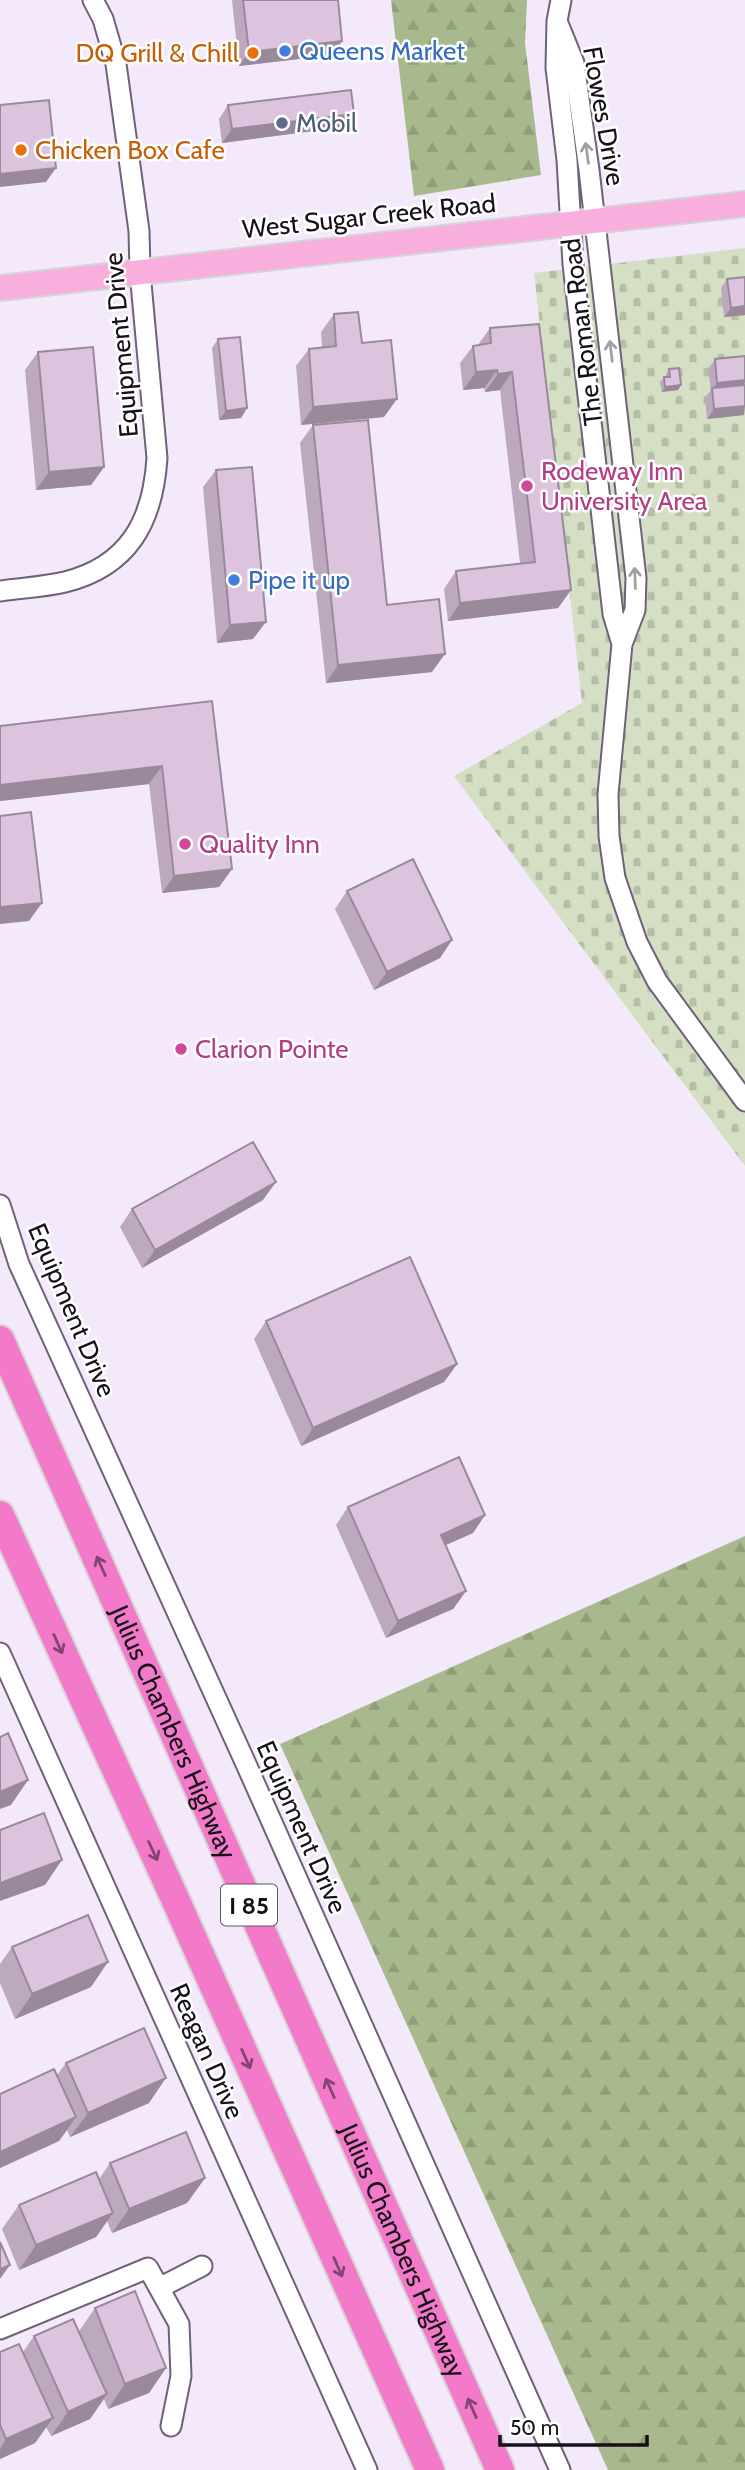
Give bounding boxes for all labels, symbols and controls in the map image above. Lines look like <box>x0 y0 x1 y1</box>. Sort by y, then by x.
place label: Queens Market <box>299 35 465 67</box>
place label: DQ Grill & Chill <box>75 37 239 69</box>
marker: Queens Market <box>277 43 293 59</box>
street label: Flowes Drive <box>576 44 632 188</box>
marker: DQ Grill & Chill <box>245 45 261 61</box>
place label: Mobil <box>296 107 357 139</box>
marker: Mobil <box>274 115 290 131</box>
place label: Chicken Box Cafe <box>35 134 225 166</box>
marker: Chicken Box Cafe <box>13 142 29 158</box>
one-way arrow <box>580 142 593 165</box>
street label: West Sugar Creek Road <box>241 187 497 245</box>
street label: The Roman Road <box>555 236 609 428</box>
street label: Equipment Drive <box>97 251 145 439</box>
one-way arrow <box>604 341 617 363</box>
place label: Rodeway Inn University Area <box>541 455 708 517</box>
marker: Rodeway Inn University Area <box>519 478 535 494</box>
place label: Pipe it up <box>248 564 350 596</box>
one-way arrow <box>628 566 642 589</box>
marker: Pipe it up <box>226 572 242 588</box>
place label: Quality Inn <box>199 828 320 860</box>
marker: Quality Inn <box>177 836 193 852</box>
place label: Clarion Pointe <box>195 1033 349 1065</box>
marker: Clarion Pointe <box>173 1041 189 1057</box>
street label: Equipment Drive <box>21 1218 123 1402</box>
one-way arrow <box>94 1555 107 1577</box>
street label: Julius Chambers Highway <box>103 1600 244 1864</box>
one-way arrow <box>52 1633 66 1654</box>
street label: Equipment Drive <box>250 1736 354 1918</box>
one-way arrow <box>147 1840 160 1861</box>
road number: I 85 <box>221 1884 277 1926</box>
street label: Reagan Drive <box>163 1978 251 2124</box>
one-way arrow <box>240 2048 253 2069</box>
one-way arrow <box>323 2078 336 2099</box>
street label: Julius Chambers Highway <box>332 2118 473 2383</box>
one-way arrow <box>332 2255 345 2277</box>
one-way arrow <box>465 2398 479 2419</box>
scale bar <box>500 2404 647 2448</box>
text: 50 m <box>510 2415 559 2440</box>

